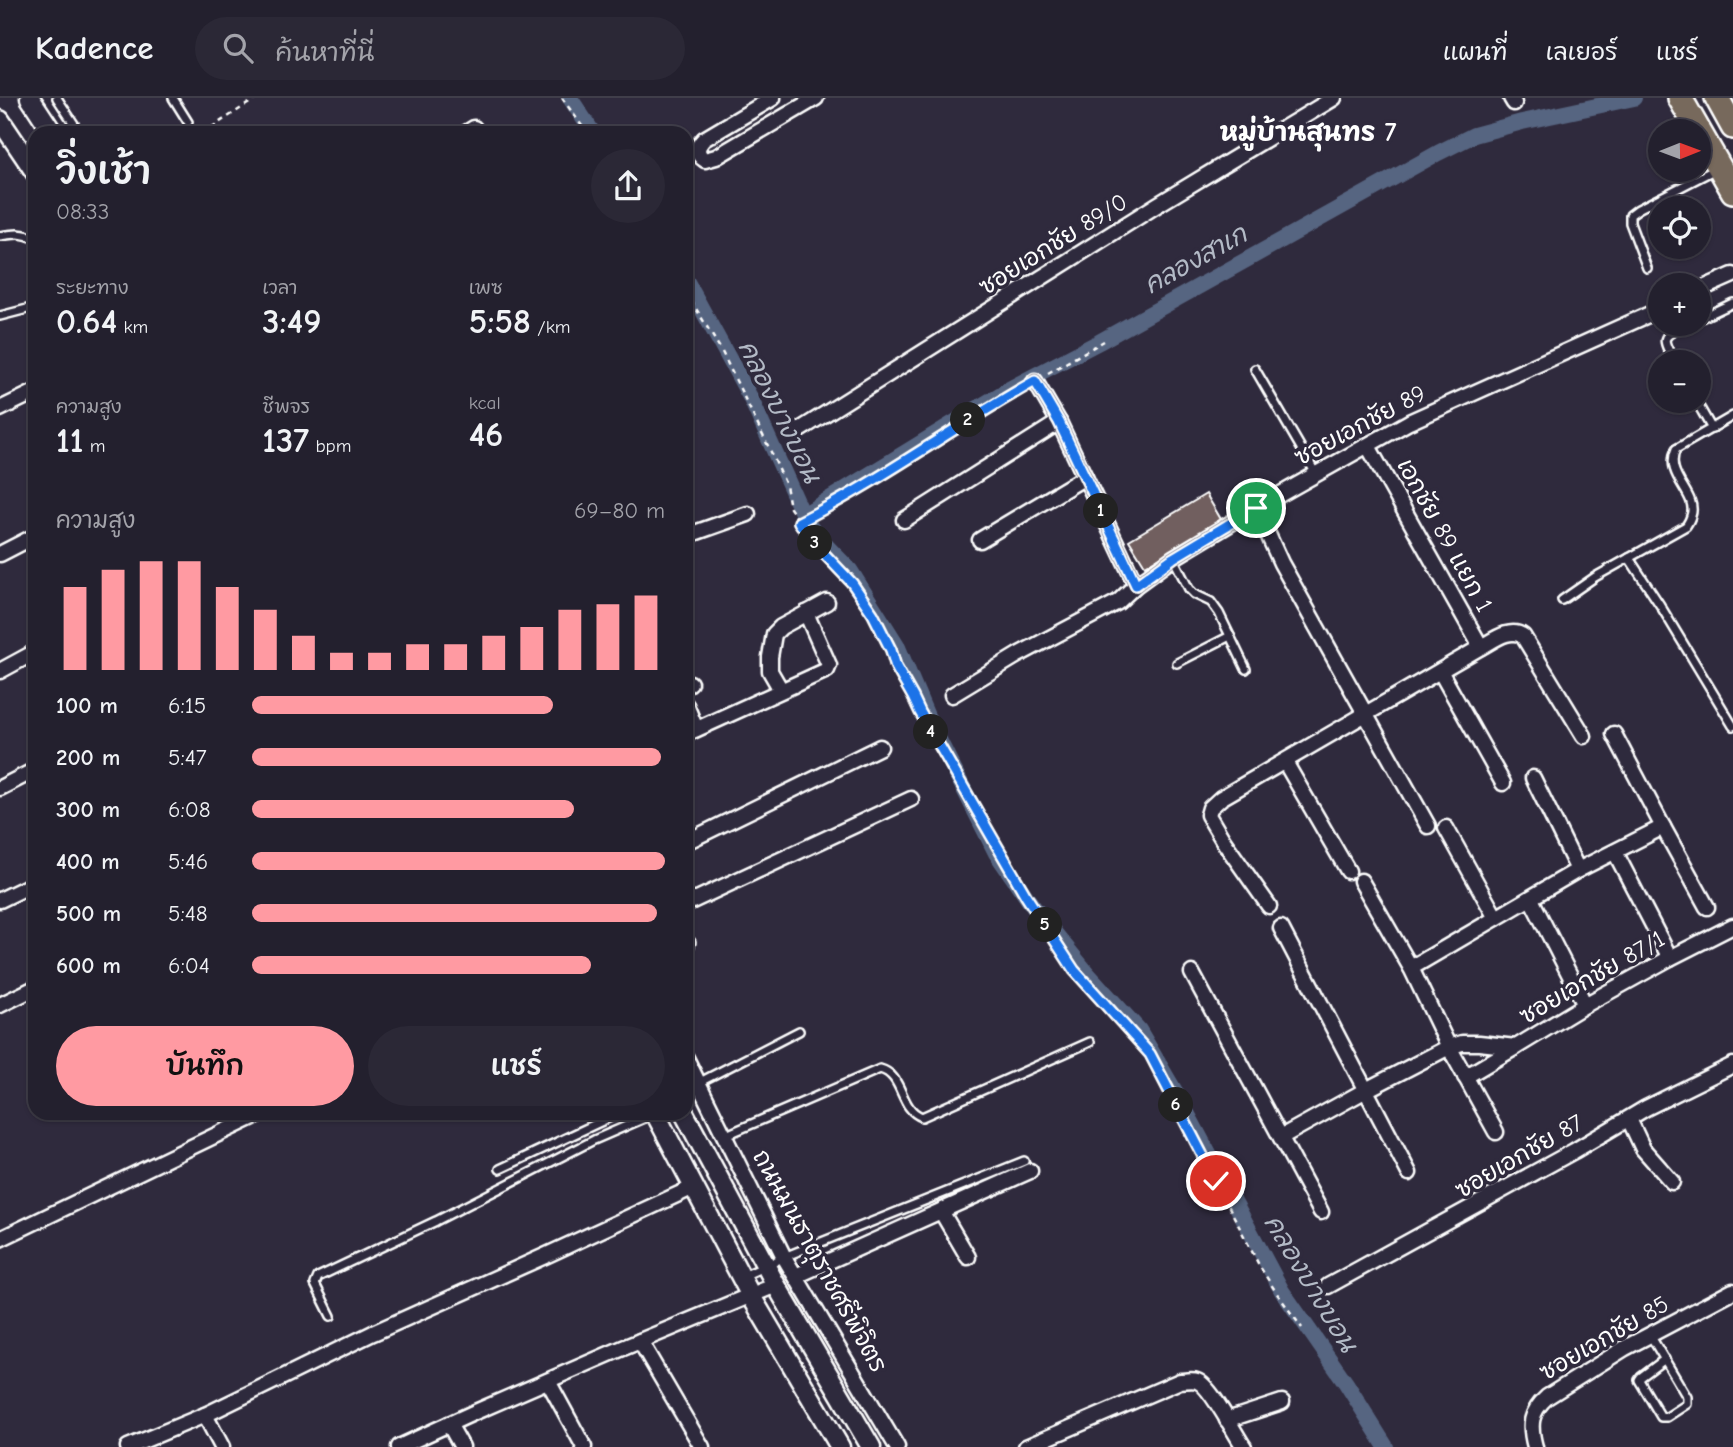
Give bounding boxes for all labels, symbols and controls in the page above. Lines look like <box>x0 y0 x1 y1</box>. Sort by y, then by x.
search box <box>195 17 685 80</box>
text: Kadence <box>35 29 153 67</box>
icon: search <box>219 29 257 67</box>
text: ค้นหาที่นี่ <box>275 38 374 68</box>
text: แผนที่ <box>1443 38 1508 66</box>
text: เลเยอร์ <box>1546 38 1618 66</box>
text: แชร์ <box>1656 38 1698 66</box>
district label: หมู่บ้านสุนทร 7 <box>1219 115 1397 152</box>
north arrow <box>1648 119 1712 182</box>
map controls <box>1648 119 1711 413</box>
button: share <box>591 149 665 223</box>
text: วิ่งเช้า <box>56 150 151 194</box>
street label: ซอยเอกชัย 89/0 <box>974 187 1132 301</box>
button: locate <box>1648 196 1711 259</box>
text: 08:33 <box>56 198 109 225</box>
water label: คลองสาเก <box>1139 219 1253 300</box>
button: + <box>1648 273 1711 336</box>
text: ระยะทาง <box>56 277 129 299</box>
text: เวลา <box>262 277 297 299</box>
text: เพซ <box>469 277 503 299</box>
text: 0.64 <box>56 301 117 342</box>
text: 3:49 <box>262 301 322 342</box>
text: 5:58 <box>469 301 531 342</box>
text: km <box>117 316 148 338</box>
text: /km <box>531 316 571 338</box>
water label: คลองบางบอน <box>732 335 827 489</box>
button: − <box>1648 350 1711 413</box>
street label: ซอยเอกชัย 89 <box>1290 379 1430 471</box>
text: kcal <box>469 392 501 414</box>
text: ความสูง <box>56 396 122 418</box>
text: ชีพจร <box>262 396 310 418</box>
pin: 2 <box>950 402 986 438</box>
text: 2 <box>963 408 972 430</box>
text: 46 <box>469 414 503 455</box>
text: 11 <box>56 420 84 461</box>
text: 137 <box>262 420 309 461</box>
text: m <box>84 435 106 457</box>
text: bpm <box>309 435 351 457</box>
street label: เอกชัย 89 แยก 1 <box>1391 453 1499 617</box>
pin <box>1226 478 1286 538</box>
icon: arrive <box>1237 489 1275 527</box>
pin: 1 <box>1084 494 1118 528</box>
text: 69–80 m <box>574 497 665 524</box>
text: 1 <box>1097 499 1104 521</box>
text: ความสูง <box>56 507 135 534</box>
pin: 3 <box>798 526 832 560</box>
text: 3 <box>810 531 819 553</box>
text: 100 m <box>56 692 118 719</box>
text: 6:15 <box>168 692 206 719</box>
pin: 4 <box>914 714 948 750</box>
text: 4 <box>926 720 935 742</box>
text: 200 m <box>56 744 120 771</box>
text: 5:47 <box>168 744 207 771</box>
text: 300 m <box>56 796 120 823</box>
text: 6:08 <box>168 796 210 823</box>
text: 400 m <box>56 848 120 875</box>
text: 5:46 <box>168 848 208 875</box>
text: 500 m <box>56 900 121 927</box>
text: 5:48 <box>168 900 208 927</box>
pin: 5 <box>1028 908 1062 942</box>
text: 5 <box>1039 913 1050 935</box>
street label: ซอยเอกชัย 87/1 <box>1514 924 1670 1030</box>
text: 600 m <box>56 952 121 979</box>
text: 6:04 <box>168 952 210 979</box>
button: บันทึก <box>56 1026 354 1106</box>
button: แชร์ <box>368 1026 665 1106</box>
pin: 6 <box>1158 1088 1194 1122</box>
text: 6 <box>1171 1093 1180 1115</box>
street label: ซอยเอกชัย 87 <box>1450 1108 1588 1204</box>
street label: ถนนมนธาตุราชศรีพิจิตร <box>743 1144 894 1379</box>
pin <box>1186 1151 1246 1211</box>
icon: check <box>1197 1162 1235 1200</box>
water label: คลองบางบอน <box>1257 1209 1364 1359</box>
street label: ซอยเอกชัย 85 <box>1534 1290 1674 1386</box>

